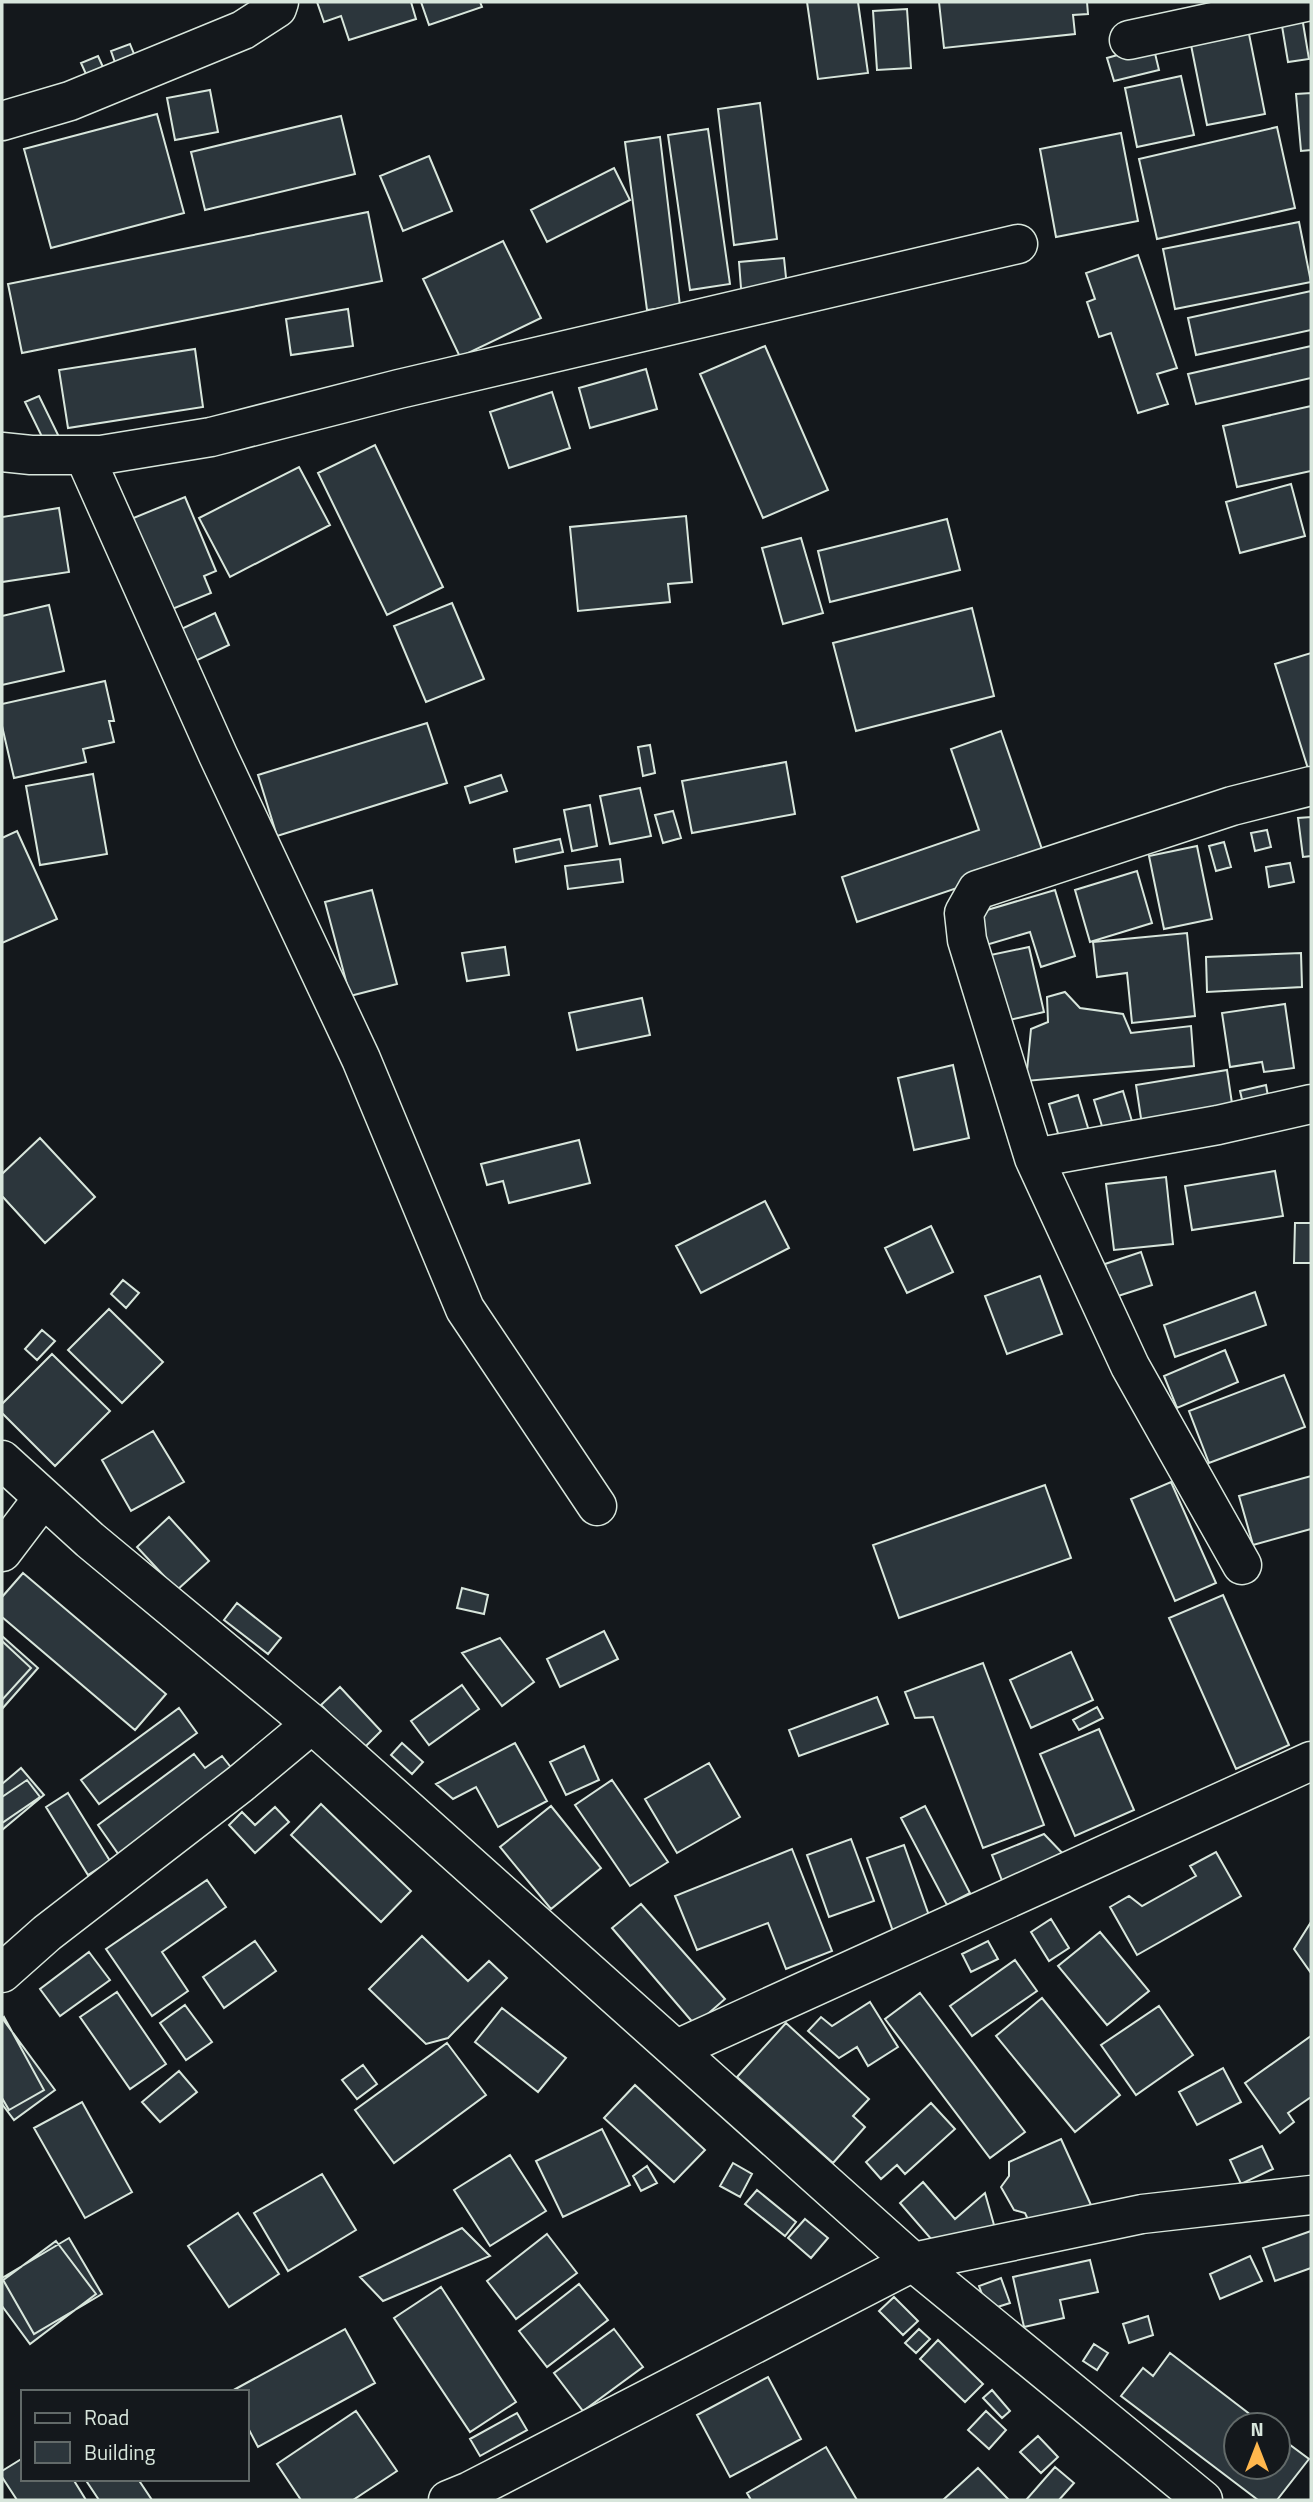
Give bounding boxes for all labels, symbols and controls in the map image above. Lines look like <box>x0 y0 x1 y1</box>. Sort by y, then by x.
legend <box>21 2390 248 2481</box>
text: Road <box>84 2401 129 2433</box>
north arrow <box>1222 2411 1292 2481</box>
text: N <box>1250 2414 1264 2443</box>
text: Building <box>84 2436 156 2468</box>

